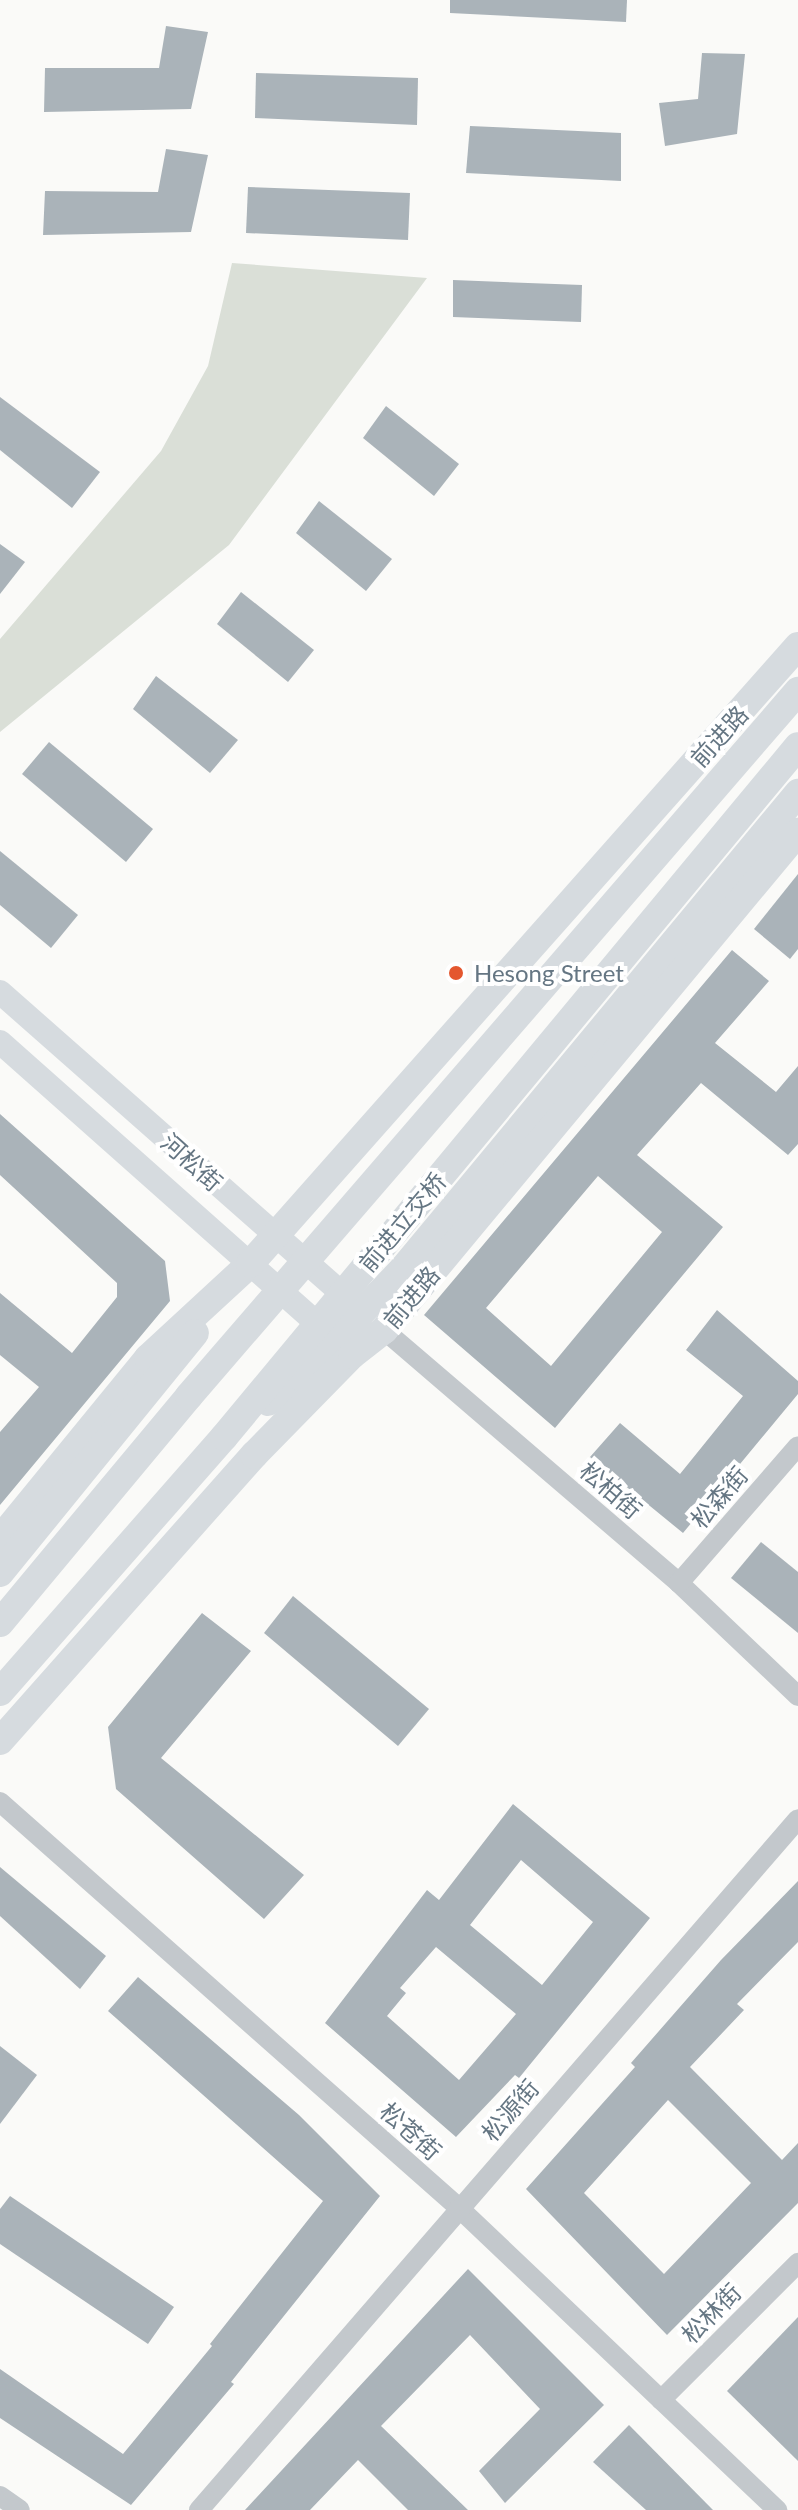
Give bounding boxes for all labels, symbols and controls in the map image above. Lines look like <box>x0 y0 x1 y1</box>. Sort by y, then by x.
street label: 前进路 <box>684 700 754 772</box>
place label: Hesong Street <box>474 959 624 987</box>
marker: Hesong Street <box>445 962 467 984</box>
street label: 河松街 <box>156 1127 228 1197</box>
street label: 前进立交桥 <box>352 1167 452 1277</box>
street label: 前进路 <box>377 1260 445 1334</box>
street label: 松柏街 <box>574 1456 648 1524</box>
street label: 松森街 <box>685 1460 753 1534</box>
street label: 松源街 <box>476 2073 544 2147</box>
street label: 松苍街 <box>375 2096 447 2166</box>
street label: 松林街 <box>675 2277 747 2349</box>

